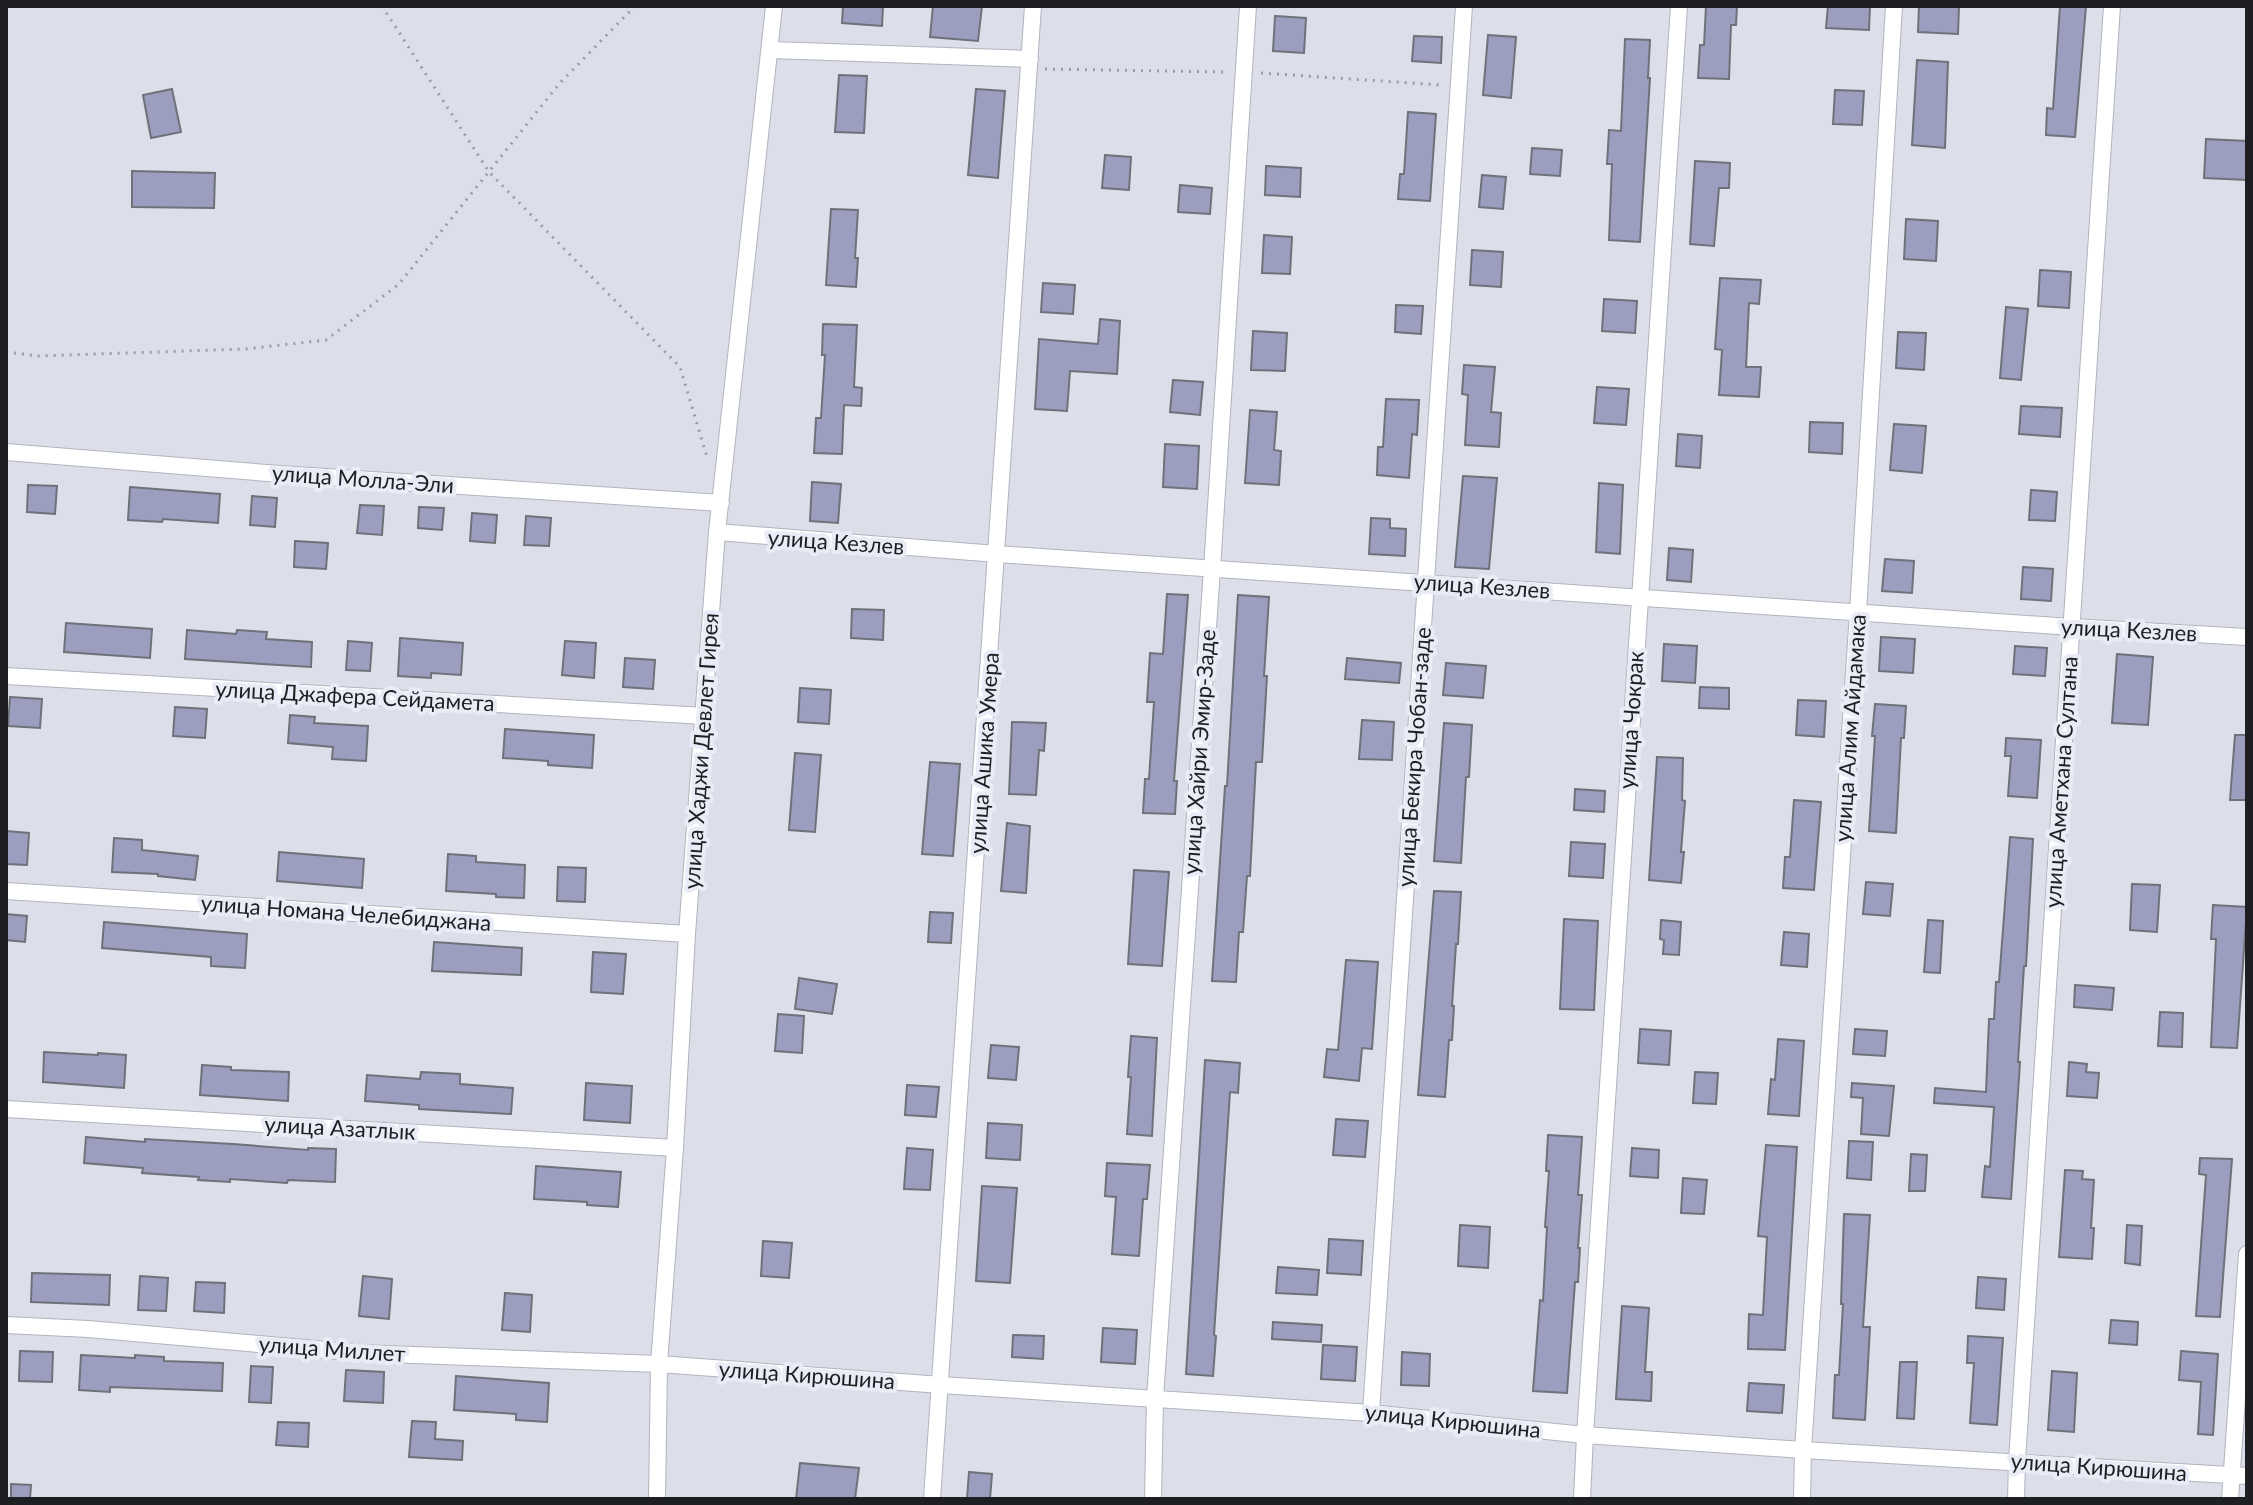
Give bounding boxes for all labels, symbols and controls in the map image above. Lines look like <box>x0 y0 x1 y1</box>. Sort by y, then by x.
street label: улица Молла-Эли <box>271 459 455 498</box>
street label: улица Кезлев <box>767 523 905 560</box>
street label: улица Кезлев <box>1413 567 1551 604</box>
street label: улица Хаджи Девлет Гирея <box>677 612 724 890</box>
street label: улица Кезлев <box>2060 612 2198 647</box>
street label: улица Алим Айдамака <box>1828 613 1871 843</box>
street label: улица Бекира Чобан-заде <box>1391 626 1436 888</box>
street label: улица Хайри Эмир-Заде <box>1176 628 1221 876</box>
street label: улица Чокрак <box>1612 649 1649 790</box>
street label: улица Ашика Умера <box>963 651 1004 855</box>
street label: улица Аметхана Султана <box>2038 655 2083 909</box>
street label: улица Джафера Сейдамета <box>215 675 495 716</box>
street label: улица Номана Челебиджана <box>200 889 492 936</box>
street label: улица Азатлык <box>264 1110 417 1145</box>
street label: улица Миллет <box>258 1330 406 1367</box>
street label: улица Кирюшина <box>718 1355 896 1394</box>
street label: улица Кирюшина <box>1364 1398 1542 1443</box>
street label: улица Кирюшина <box>2010 1447 2188 1486</box>

